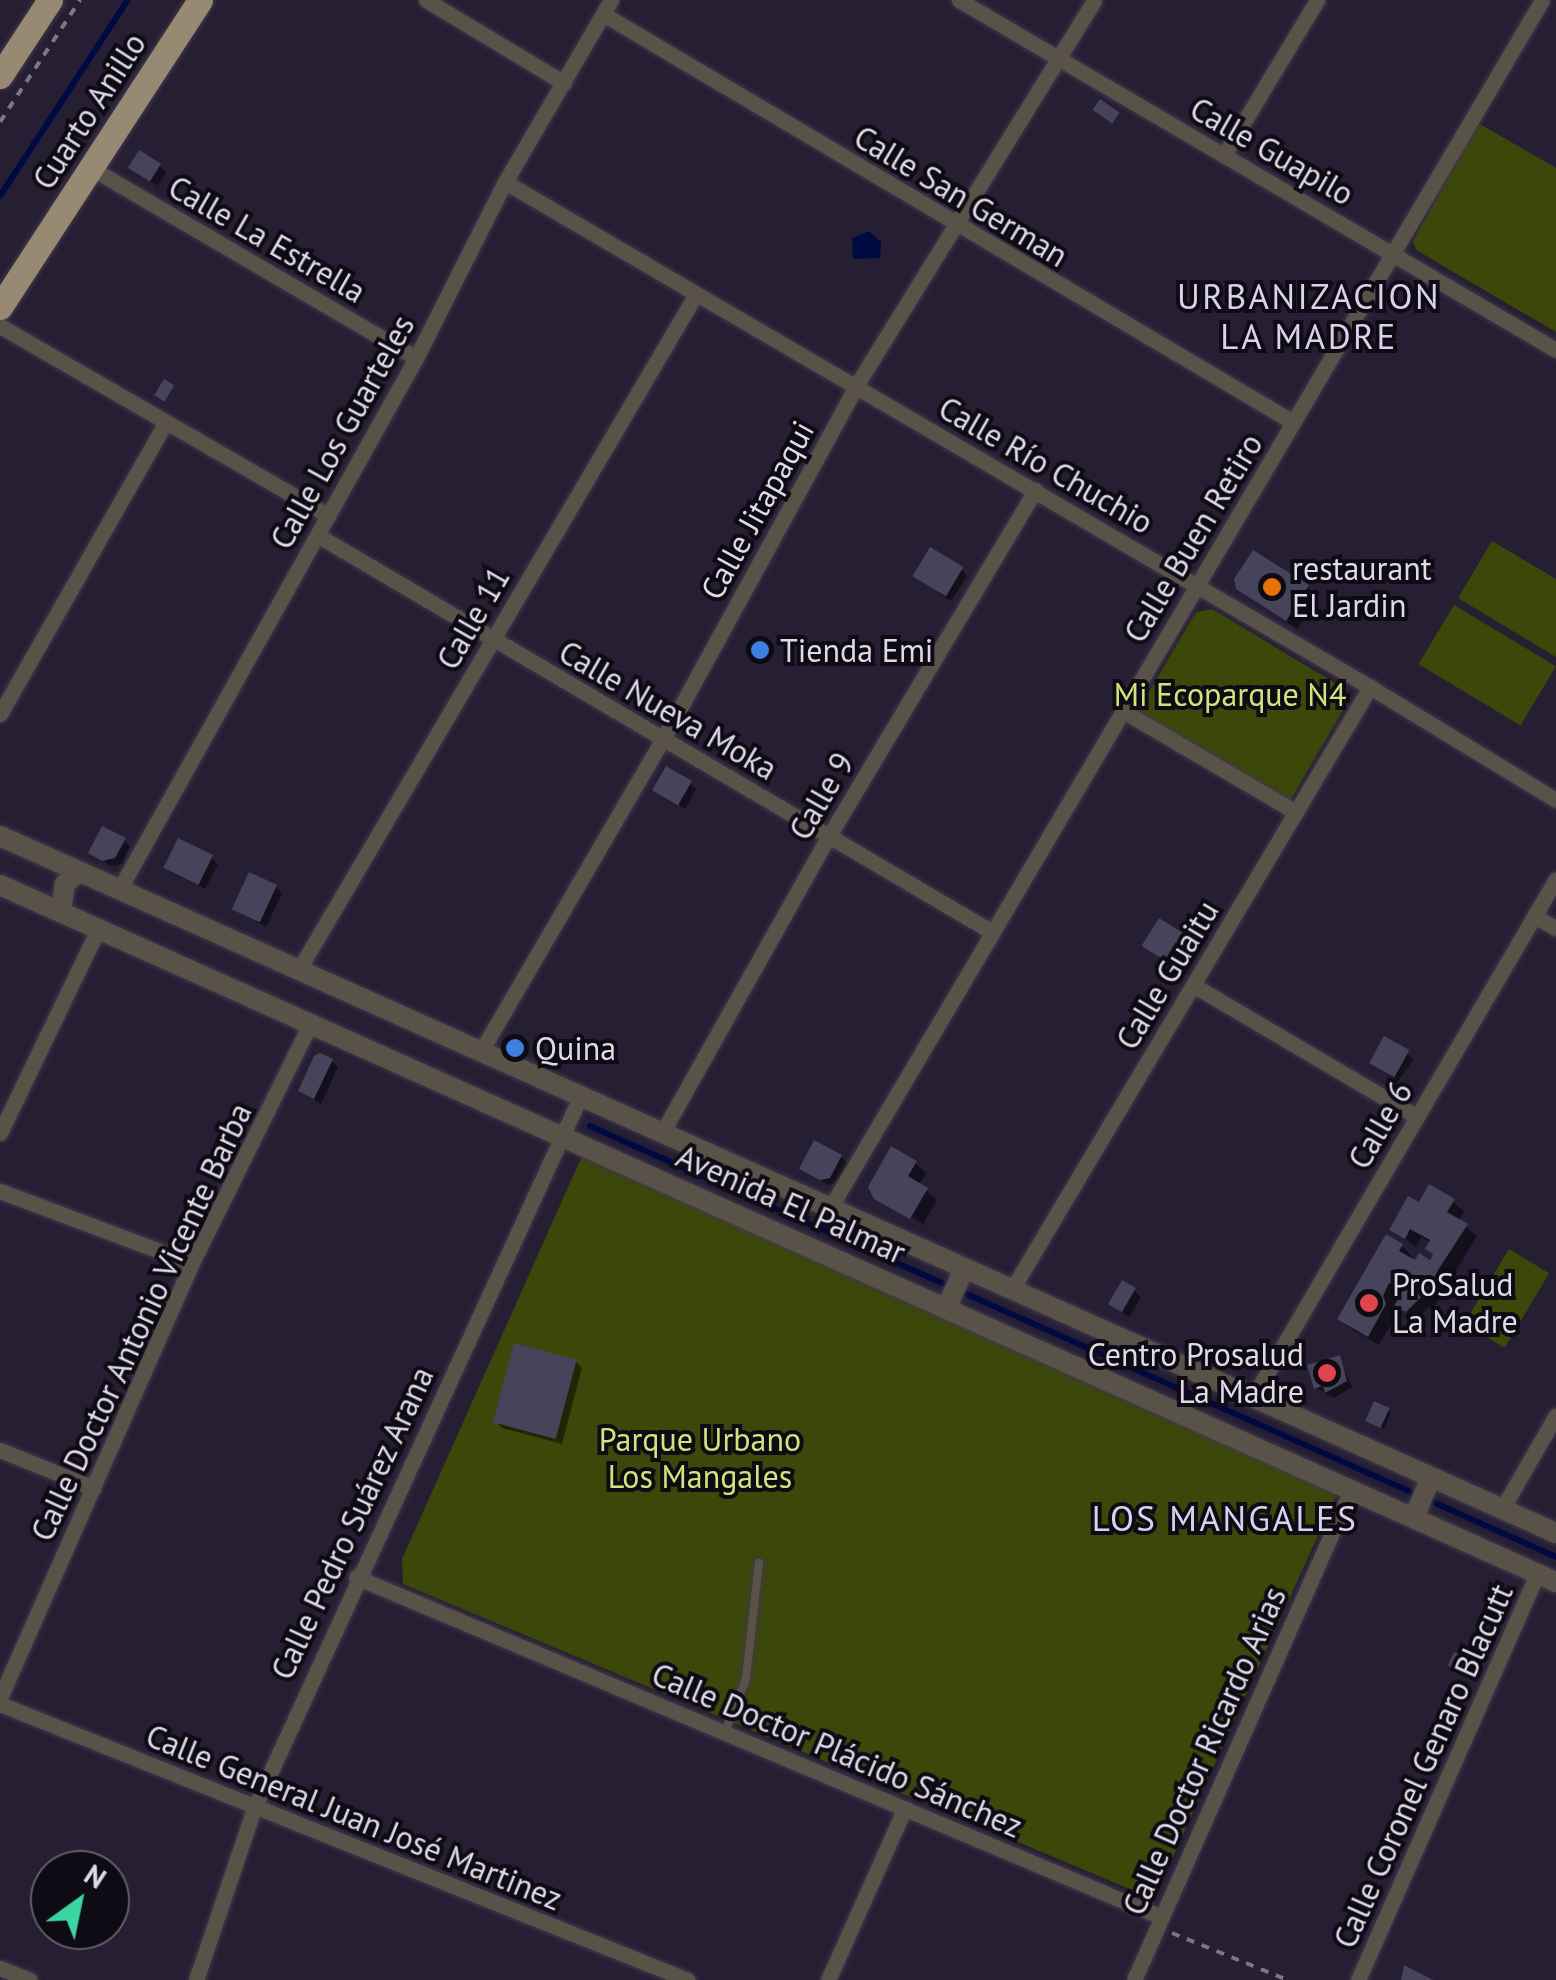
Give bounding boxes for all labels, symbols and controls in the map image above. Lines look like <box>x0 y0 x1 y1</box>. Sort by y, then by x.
street label: Cuarto Anillo <box>24 25 154 197</box>
street label: Calle Guapilo <box>1184 89 1360 213</box>
street label: Calle San German <box>847 117 1075 275</box>
street label: Calle La Estrella <box>162 167 372 311</box>
district label: URBANIZACION LA MADRE <box>1177 275 1441 357</box>
street label: Calle Los Guarteles <box>262 308 422 556</box>
street label: Calle Río Chuchio <box>932 388 1160 542</box>
street label: Calle Jitapaqui <box>692 414 822 606</box>
street label: Calle Buen Retiro <box>1116 427 1270 649</box>
place label: restaurant El Jardin <box>1292 550 1432 625</box>
street label: Calle 11 <box>428 560 518 676</box>
marker: restaurant El Jardin <box>1261 576 1283 598</box>
place label: Tienda Emi <box>780 631 933 669</box>
street label: Calle Nueva Moka <box>552 632 784 788</box>
marker: Tienda Emi <box>749 639 771 661</box>
park label: Mi Ecoparque N4 <box>1114 675 1346 713</box>
street label: Calle 9 <box>781 745 861 847</box>
street label: Calle Guaitu <box>1108 894 1226 1056</box>
place label: Quina <box>535 1029 616 1067</box>
marker: Quina <box>504 1037 526 1059</box>
street label: Calle 6 <box>1340 1074 1420 1176</box>
street label: Calle Doctor Antonio Vicente Barba <box>22 1096 260 1548</box>
street label: Avenida El Palmar <box>671 1136 911 1272</box>
place label: ProSalud La Madre <box>1392 1266 1518 1341</box>
marker: ProSalud La Madre <box>1356 1290 1382 1316</box>
place label: Centro Prosalud La Madre <box>1088 1336 1304 1411</box>
street label: Calle Pedro Suárez Arana <box>262 1360 442 1686</box>
marker: Centro Prosalud La Madre <box>1314 1360 1340 1386</box>
park label: Parque Urbano Los Mangales <box>599 1421 801 1496</box>
district label: LOS MANGALES <box>1092 1497 1358 1539</box>
street label: Calle Coronel Genaro Blacutt <box>1325 1578 1521 1954</box>
street label: Calle Doctor Ricardo Arias <box>1114 1581 1294 1921</box>
street label: Calle Doctor Plácido Sánchez <box>646 1655 1028 1845</box>
street label: Calle General Juan José Martinez <box>141 1716 567 1918</box>
north arrow <box>30 1850 130 1950</box>
text: N <box>78 1856 113 1897</box>

